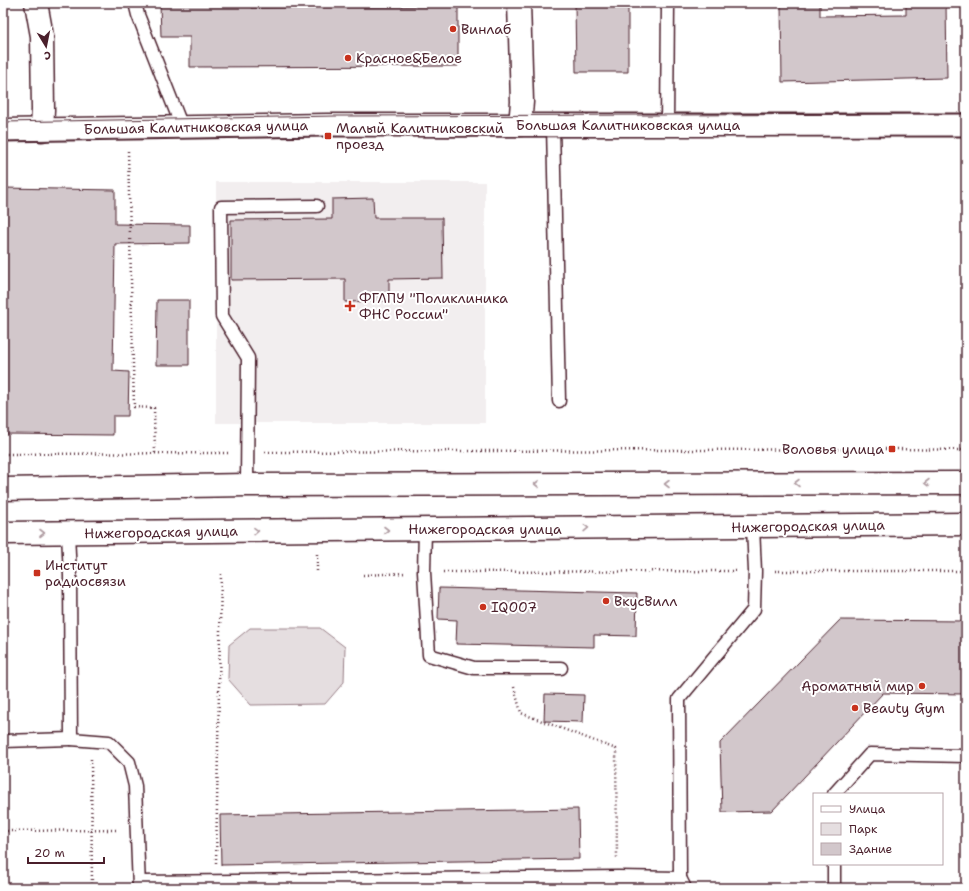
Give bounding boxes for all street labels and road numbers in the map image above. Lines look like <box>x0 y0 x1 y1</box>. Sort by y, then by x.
street label: Большая Калитниковская улица <box>84 116 309 138</box>
street label: Большая Калитниковская улица <box>516 116 741 134</box>
street label: Нижегородская улица <box>731 516 885 536</box>
street label: Нижегородская улица <box>408 520 562 538</box>
street label: Нижегородская улица <box>84 522 238 542</box>

